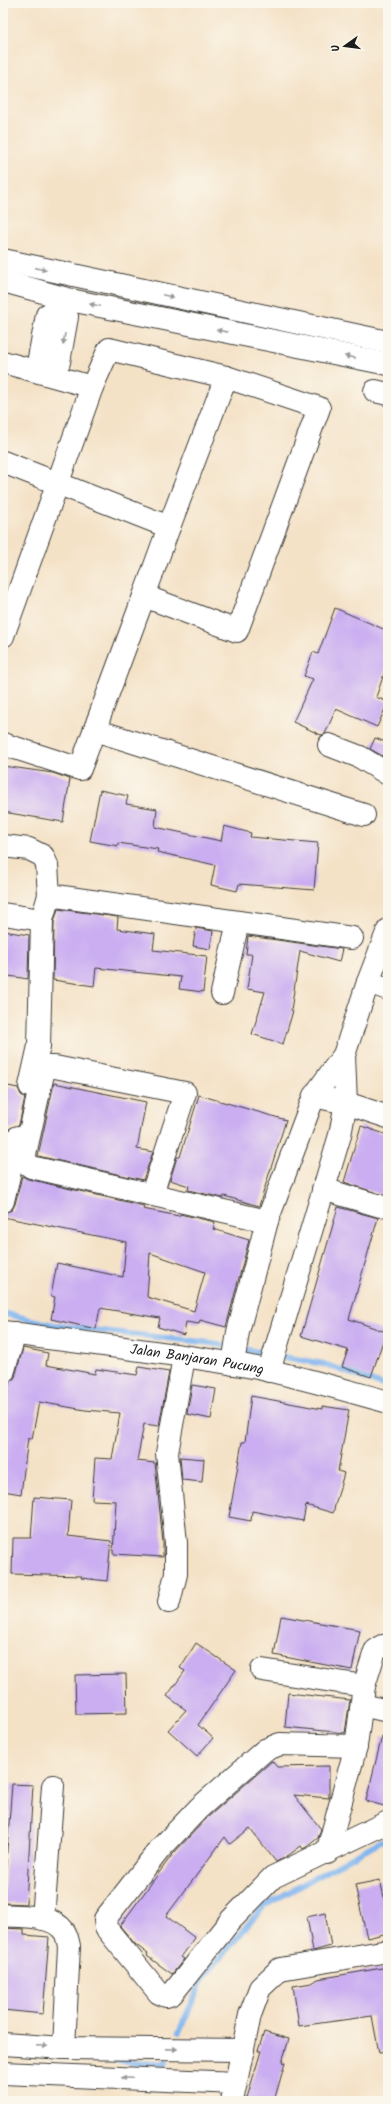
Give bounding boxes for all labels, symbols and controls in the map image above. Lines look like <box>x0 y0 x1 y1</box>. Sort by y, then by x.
north arrow <box>325 26 365 66</box>
text: U <box>327 42 346 54</box>
one-way arrow <box>35 267 47 273</box>
one-way arrow <box>162 293 174 299</box>
one-way arrow <box>89 301 101 307</box>
one-way arrow <box>216 328 228 334</box>
one-way arrow <box>61 333 67 346</box>
one-way arrow <box>344 354 356 360</box>
street label: Jalan Banjaran Pucung <box>129 1339 266 1381</box>
one-way arrow <box>36 2043 48 2050</box>
one-way arrow <box>166 2046 179 2052</box>
one-way arrow <box>120 2075 133 2081</box>

